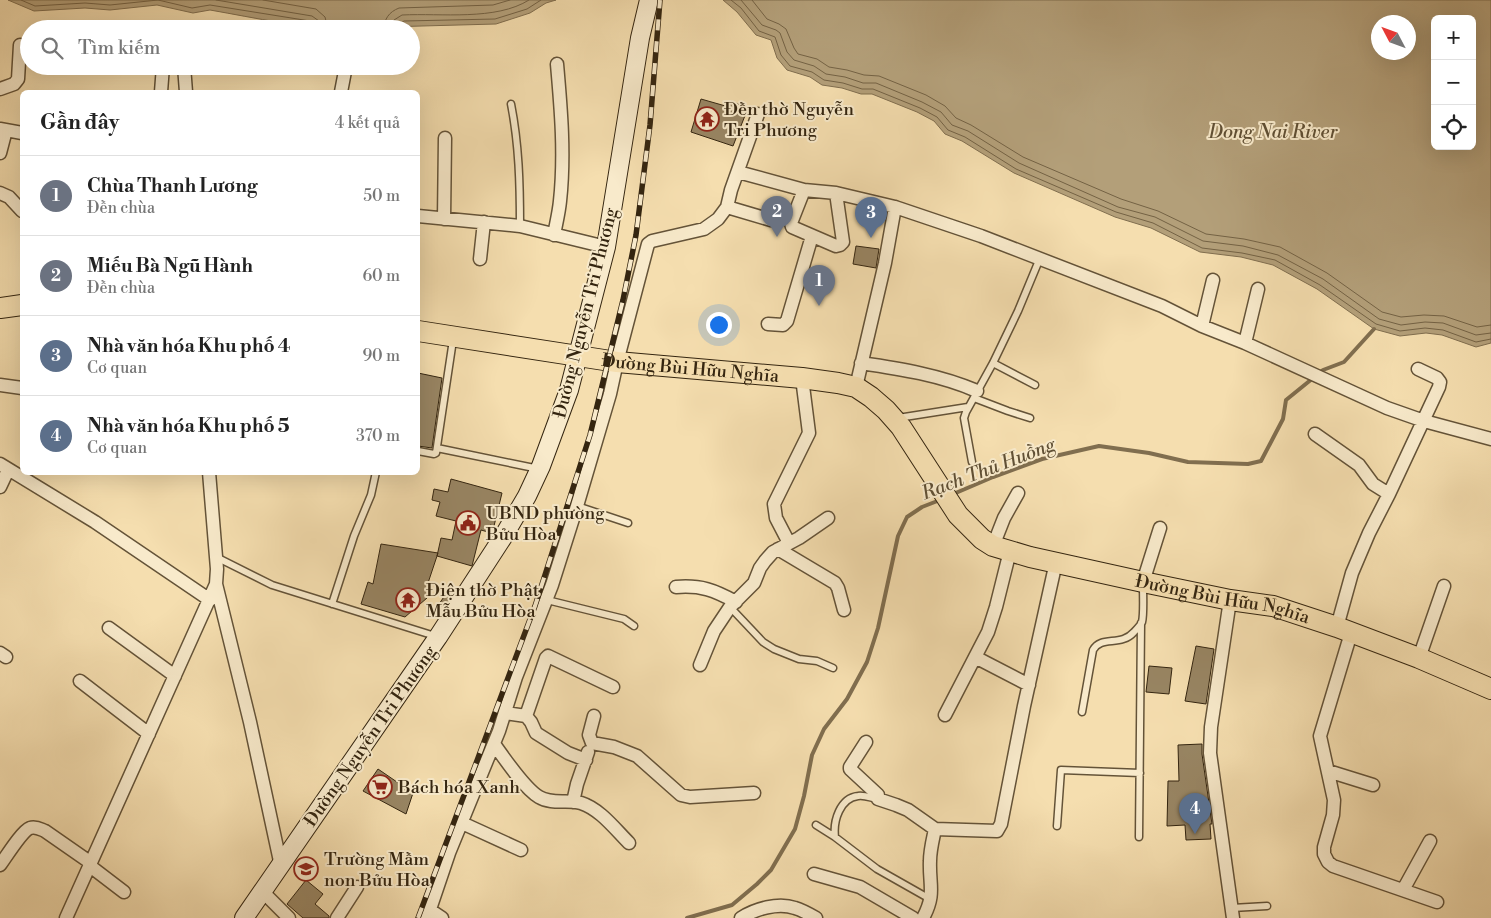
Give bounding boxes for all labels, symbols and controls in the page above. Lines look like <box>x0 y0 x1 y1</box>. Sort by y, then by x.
north arrow <box>1371 15 1416 60</box>
map controls <box>1431 15 1476 150</box>
button: + <box>1431 15 1476 60</box>
search box <box>20 20 420 75</box>
icon: search <box>38 34 66 62</box>
text: Tìm kiếm <box>78 36 161 60</box>
button: − <box>1431 60 1476 105</box>
place label: Đền thờ Nguyễn Tri Phương <box>724 98 854 142</box>
button: locate <box>1431 105 1476 150</box>
temple icon: Đền thờ Nguyễn Tri Phương <box>694 106 720 132</box>
text: Gần đây <box>40 110 119 136</box>
text: 4 kết quả <box>335 113 400 133</box>
water label: Dong Nai River <box>1207 120 1338 144</box>
text: Chùa Thanh Lương <box>87 174 258 198</box>
text: 1 <box>52 186 60 206</box>
text: 50 m <box>363 186 400 206</box>
pin: 2 <box>761 196 793 237</box>
pin: 3 <box>855 197 887 238</box>
text: Đền chùa <box>87 198 155 218</box>
street label: Đường Nguyễn Tri Phương <box>548 205 623 421</box>
text: Miếu Bà Ngũ Hành <box>87 254 253 278</box>
pin: 1 <box>803 265 835 306</box>
text: 2 <box>51 266 61 286</box>
text: 60 m <box>362 266 400 286</box>
text: Đền chùa <box>87 278 155 298</box>
your location <box>706 312 732 338</box>
text: Nhà văn hóa Khu phố 4 <box>87 334 290 358</box>
text: 3 <box>51 346 61 366</box>
text: 90 m <box>362 346 400 366</box>
street label: Đường Bùi Hữu Nghĩa <box>600 349 781 388</box>
text: Cơ quan <box>87 358 147 378</box>
text: Nhà văn hóa Khu phố 5 <box>87 414 289 438</box>
text: 4 <box>51 426 61 446</box>
text: 370 m <box>356 426 400 446</box>
water label: Rạch Thủ Huồng <box>917 432 1060 506</box>
text: Cơ quan <box>87 438 147 458</box>
place label: UBND phường Bửu Hòa <box>485 502 605 546</box>
public building icon: UBND phường Bửu Hòa <box>455 510 481 536</box>
street label: Đường Bùi Hữu Nghĩa <box>1133 570 1314 630</box>
place label: Điện thờ Phật Mẫu Bửu Hòa <box>426 579 540 623</box>
temple icon: Điện thờ Phật Mẫu Bửu Hòa <box>395 587 421 613</box>
street label: Đường Nguyễn Tri Phương <box>299 641 442 831</box>
supermarket icon: Bách hóa Xanh <box>367 774 393 800</box>
place label: Bách hóa Xanh <box>397 776 520 799</box>
pin: 4 <box>1179 793 1211 834</box>
place label: Trường Mầm non Bửu Hòa <box>324 848 431 892</box>
school or university icon: Trường Mầm non Bửu Hòa <box>293 856 319 882</box>

